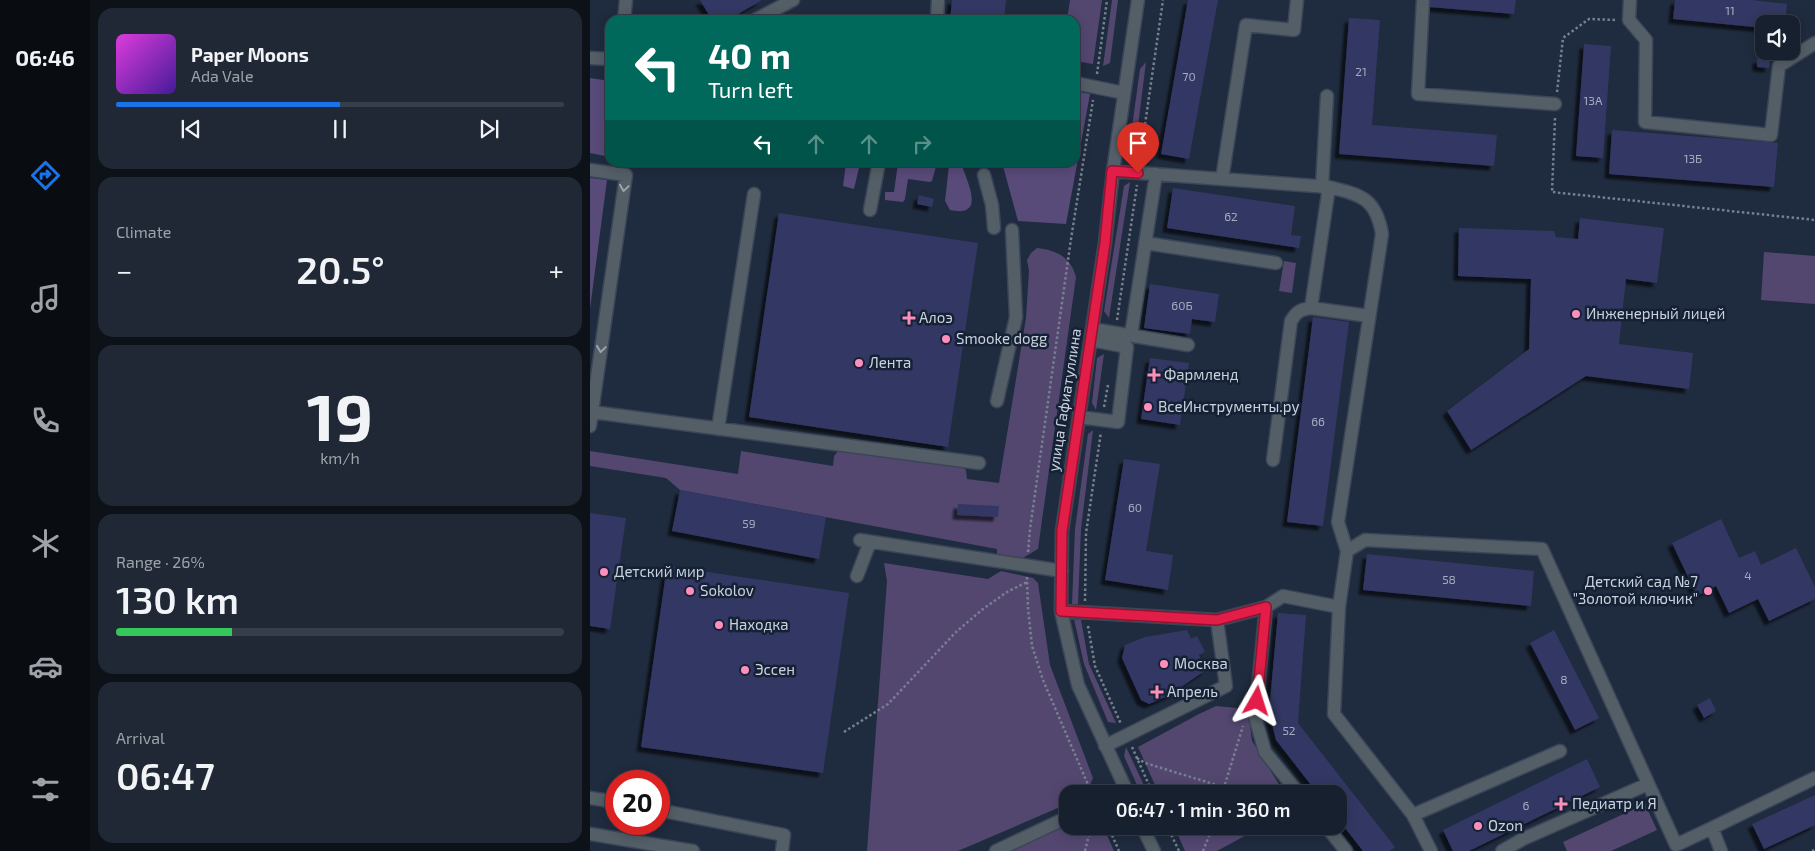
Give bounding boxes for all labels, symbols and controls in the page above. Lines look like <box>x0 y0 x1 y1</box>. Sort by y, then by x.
house number: 11 <box>1725 3 1735 17</box>
map controls <box>1755 15 1800 60</box>
button: sound <box>1755 15 1800 60</box>
text: 40 m <box>708 34 791 76</box>
icon: left <box>625 35 690 100</box>
text: Paper Moons <box>191 43 309 66</box>
text: 06:46 <box>15 44 75 70</box>
house number: 21 <box>1355 64 1367 78</box>
text: Ada Vale <box>191 66 254 85</box>
house number: 70 <box>1182 69 1196 83</box>
text: Turn left <box>708 76 793 102</box>
house number: 13А <box>1584 93 1603 107</box>
icon: previous <box>177 115 205 143</box>
icon: pause <box>326 115 354 143</box>
icon: next <box>475 115 503 143</box>
pin <box>1117 122 1159 173</box>
icon: arrive <box>1124 129 1152 157</box>
icon: left <box>749 130 777 158</box>
icon: ahead <box>802 130 830 158</box>
icon: ahead <box>855 130 883 158</box>
icon: right <box>908 130 936 158</box>
house number: 13Б <box>1684 151 1702 165</box>
icon: directions <box>28 158 63 193</box>
one-way arrow <box>619 184 630 192</box>
house number: 62 <box>1224 209 1238 223</box>
text: Climate <box>116 222 171 241</box>
text: 20.5° <box>296 246 385 292</box>
text: − <box>116 253 132 287</box>
text: + <box>549 253 564 287</box>
icon: music <box>28 281 63 316</box>
house number: 60Б <box>1171 298 1193 312</box>
place label: Инженерный лицей <box>1586 304 1725 322</box>
place label: Алоэ <box>919 308 953 326</box>
marker: Инженерный лицей <box>1570 308 1582 320</box>
marker: Алоэ <box>903 312 915 324</box>
street label: улица Гафиатуллина <box>1044 327 1085 473</box>
place label: Smooke dogg <box>956 329 1048 347</box>
marker: Smooke dogg <box>940 333 952 345</box>
one-way arrow <box>596 345 607 353</box>
place label: Лента <box>869 353 911 371</box>
marker: Лента <box>853 357 865 369</box>
place label: Фармленд <box>1164 365 1239 383</box>
marker: Фармленд <box>1148 369 1160 381</box>
text: 19 <box>307 376 373 454</box>
place label: ВсеИнструменты.ру <box>1158 397 1299 416</box>
marker: ВсеИнструменты.ру <box>1142 401 1154 413</box>
icon: phone <box>28 403 63 438</box>
house number: 66 <box>1311 414 1325 428</box>
text: km/h <box>320 448 360 467</box>
house number: 60 <box>1128 500 1142 514</box>
house number: 59 <box>742 516 756 530</box>
icon: climate <box>28 526 63 561</box>
text: Range · 26% <box>116 552 205 571</box>
place label: Детский мир <box>614 562 705 580</box>
marker: Детский мир <box>598 566 610 578</box>
house number: 4 <box>1744 568 1752 582</box>
house number: 58 <box>1442 572 1456 586</box>
place label: Детский сад №7 "Золотой ключик" <box>1573 572 1698 607</box>
text: 130 km <box>116 576 239 622</box>
place label: Sokolov <box>700 581 754 599</box>
marker: Sokolov <box>684 585 696 597</box>
marker: Детский сад №7 "Золотой ключик" <box>1702 585 1714 597</box>
place label: Находка <box>729 615 789 633</box>
marker: Находка <box>713 619 725 631</box>
icon: car <box>28 649 63 684</box>
place label: Москва <box>1174 654 1228 672</box>
marker: Москва <box>1158 658 1170 670</box>
place label: Эссен <box>755 660 795 678</box>
marker: Эссен <box>739 664 751 676</box>
house number: 8 <box>1560 672 1568 686</box>
position arrow <box>1230 674 1282 726</box>
place label: Апрель <box>1167 682 1218 700</box>
marker: Апрель <box>1151 686 1163 698</box>
house number: 52 <box>1282 723 1296 737</box>
text: Arrival <box>116 728 165 747</box>
text: 06:47 <box>116 752 215 798</box>
speed limit sign: 20 <box>605 770 670 835</box>
icon: filters <box>28 772 63 807</box>
place label: Педиатр и Я <box>1572 794 1657 812</box>
marker: Педиатр и Я <box>1554 797 1568 811</box>
text: 06:47 · 1 min · 360 m <box>1116 798 1290 821</box>
house number: 6 <box>1523 798 1530 812</box>
place label: Ozon <box>1488 816 1523 834</box>
marker: Ozon <box>1472 820 1484 832</box>

